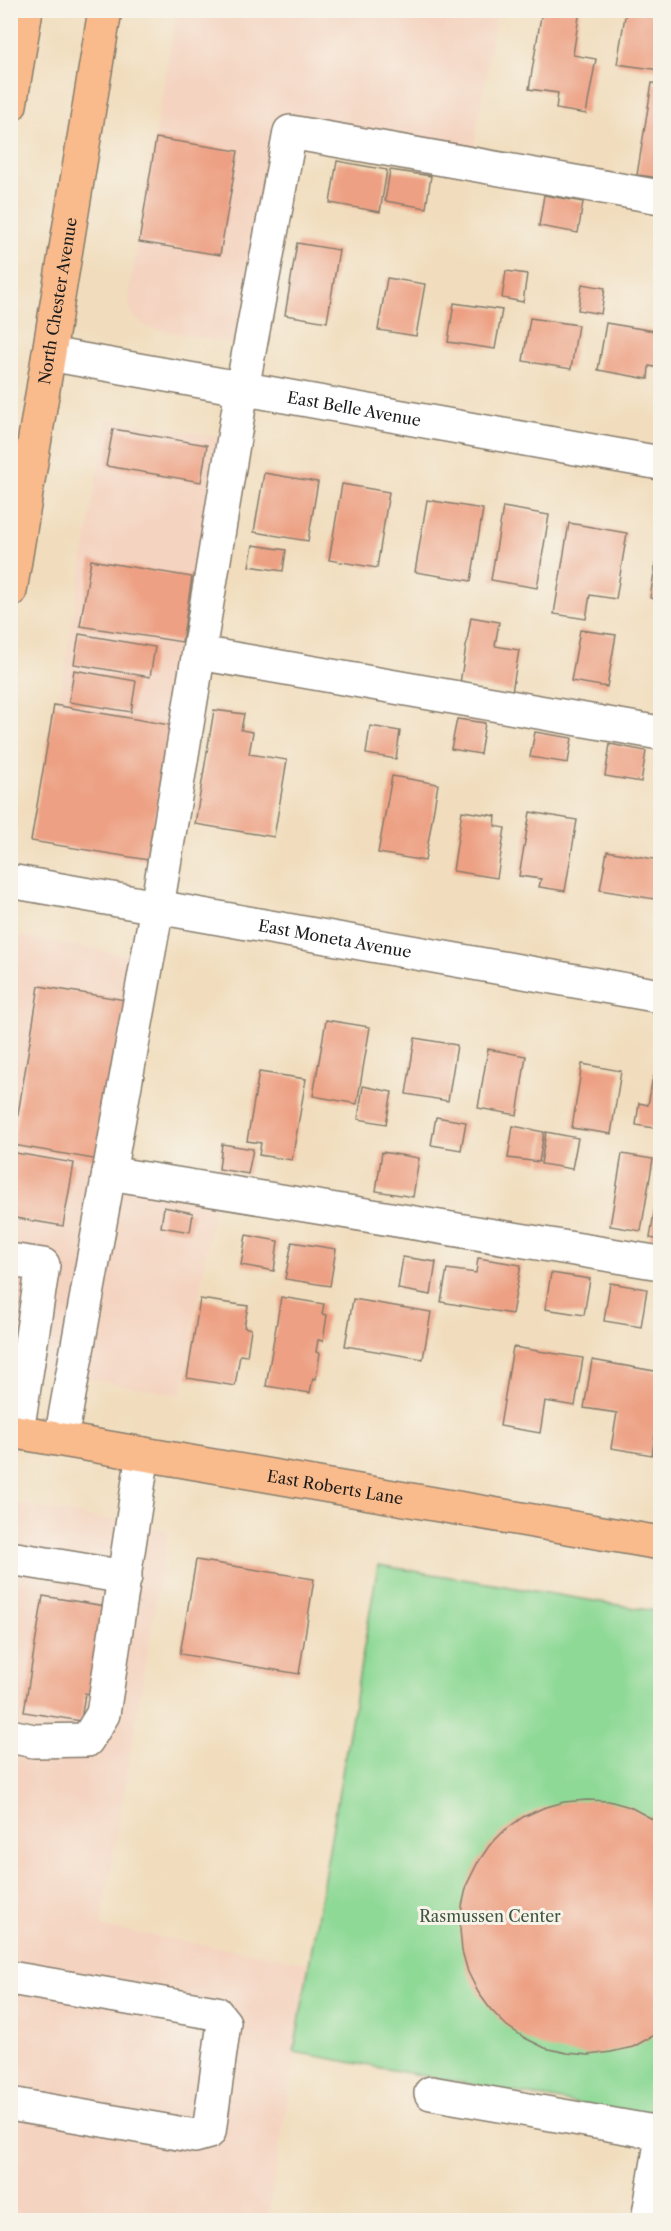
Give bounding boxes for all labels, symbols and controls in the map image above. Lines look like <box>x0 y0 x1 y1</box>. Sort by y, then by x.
street label: North Chester Avenue <box>34 216 81 386</box>
street label: East Belle Avenue <box>286 387 423 430</box>
street label: East Moneta Avenue <box>257 915 413 962</box>
street label: East Roberts Lane <box>266 1465 405 1509</box>
park label: Rasmussen Center <box>419 1906 561 1926</box>

